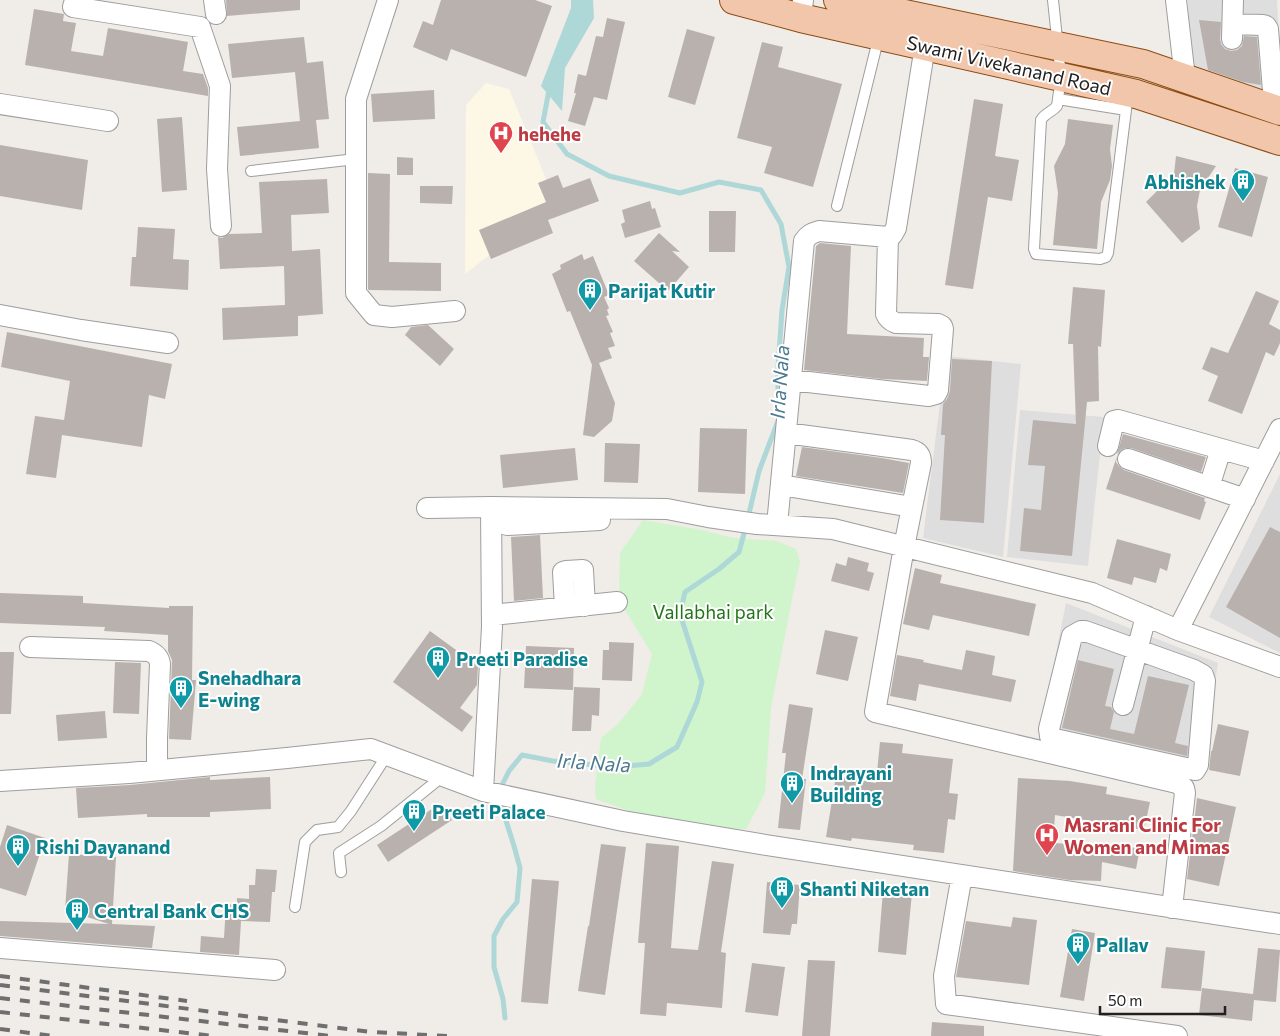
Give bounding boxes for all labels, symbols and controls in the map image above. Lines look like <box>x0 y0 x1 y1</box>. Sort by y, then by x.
street label: Swami Vivekanand Road <box>905 30 1113 100</box>
hospital icon: hehehe <box>488 120 514 154</box>
place label: hehehe <box>518 122 581 145</box>
building icon: Abhishek <box>1230 168 1256 202</box>
place label: Abhishek <box>1144 170 1226 193</box>
building icon: Parijat Kutir <box>577 277 603 311</box>
place label: Parijat Kutir <box>608 279 716 302</box>
water label: Irla Nala <box>764 344 794 420</box>
park label: Vallabhai park <box>652 600 774 623</box>
building icon: Preeti Paradise <box>425 645 451 679</box>
place label: Preeti Paradise <box>456 647 588 670</box>
place label: Snehadhara E-wing <box>198 666 301 711</box>
building icon: Snehadhara E-wing <box>168 675 194 709</box>
water label: Irla Nala <box>556 747 632 777</box>
place label: Indrayani Building <box>810 761 892 806</box>
building icon: Indrayani Building <box>779 770 805 804</box>
building icon: Preeti Palace <box>401 798 427 832</box>
place label: Preeti Palace <box>432 800 546 823</box>
place label: Masrani Clinic For Women and Mimas <box>1064 813 1230 858</box>
hospital icon: Masrani Clinic For Women and Mimas <box>1034 822 1060 856</box>
building icon: Rishi Dayanand <box>5 833 31 867</box>
place label: Rishi Dayanand <box>36 835 170 858</box>
building icon: Shanti Niketan <box>769 875 795 909</box>
place label: Shanti Niketan <box>800 877 929 900</box>
building icon: Central Bank CHS <box>64 897 90 931</box>
place label: Central Bank CHS <box>94 899 249 922</box>
building icon: Pallav <box>1065 931 1091 965</box>
place label: Pallav <box>1096 933 1149 956</box>
scale bar <box>1100 984 1225 1016</box>
text: 50 m <box>1108 991 1142 1009</box>

